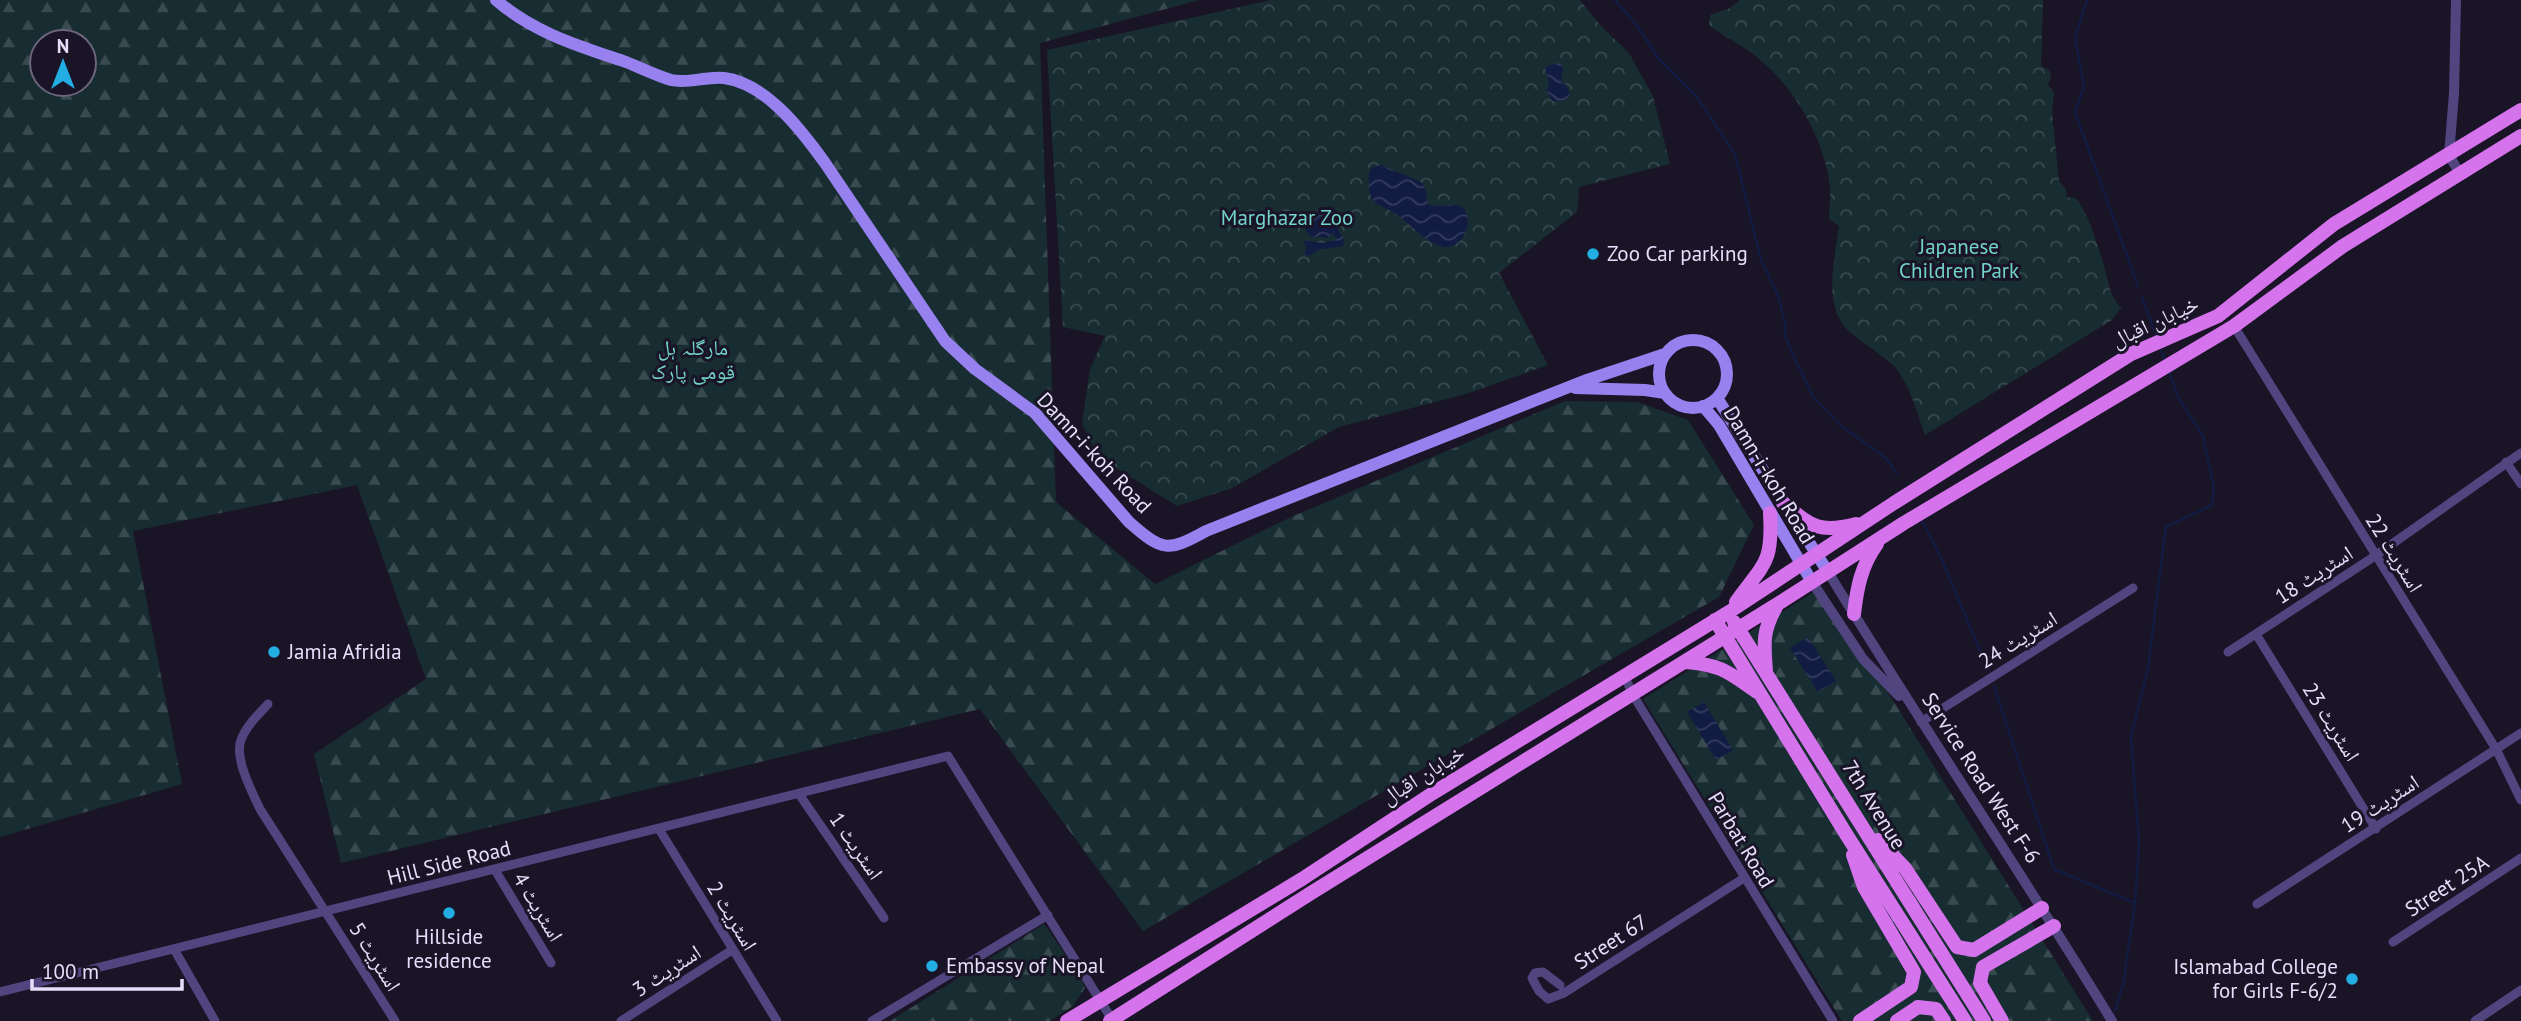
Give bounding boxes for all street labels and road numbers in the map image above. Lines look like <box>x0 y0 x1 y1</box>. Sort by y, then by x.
street label: خیابان اقبال <box>2107 290 2203 353</box>
street label: Damn-i-koh Road <box>1031 386 1157 519</box>
street label: Damn-i-koh Road <box>1718 401 1821 549</box>
street label: اسٹریٹ 22 <box>2360 508 2429 597</box>
street label: اسٹریٹ 18 <box>2270 539 2358 610</box>
street label: اسٹریٹ 24 <box>1973 605 2062 674</box>
street label: اسٹریٹ 23 <box>2297 677 2366 766</box>
street label: Service Road West F-6 <box>1916 687 2047 868</box>
street label: خیابان اقبال <box>1376 738 1469 811</box>
street label: 7th Avenue <box>1836 755 1912 854</box>
street label: اسٹریٹ 19 <box>2336 768 2424 839</box>
street label: Parbat Road <box>1702 787 1781 893</box>
street label: اسٹریٹ 1 <box>823 807 889 885</box>
street label: Hill Side Road <box>384 834 513 891</box>
street label: Street 25A <box>2400 848 2494 923</box>
street label: اسٹریٹ 4 <box>507 867 570 946</box>
street label: اسٹریٹ 2 <box>701 876 764 955</box>
street label: Street 67 <box>1569 908 1653 975</box>
street label: اسٹریٹ 5 <box>344 917 407 996</box>
street label: اسٹریٹ 3 <box>627 938 706 1003</box>

